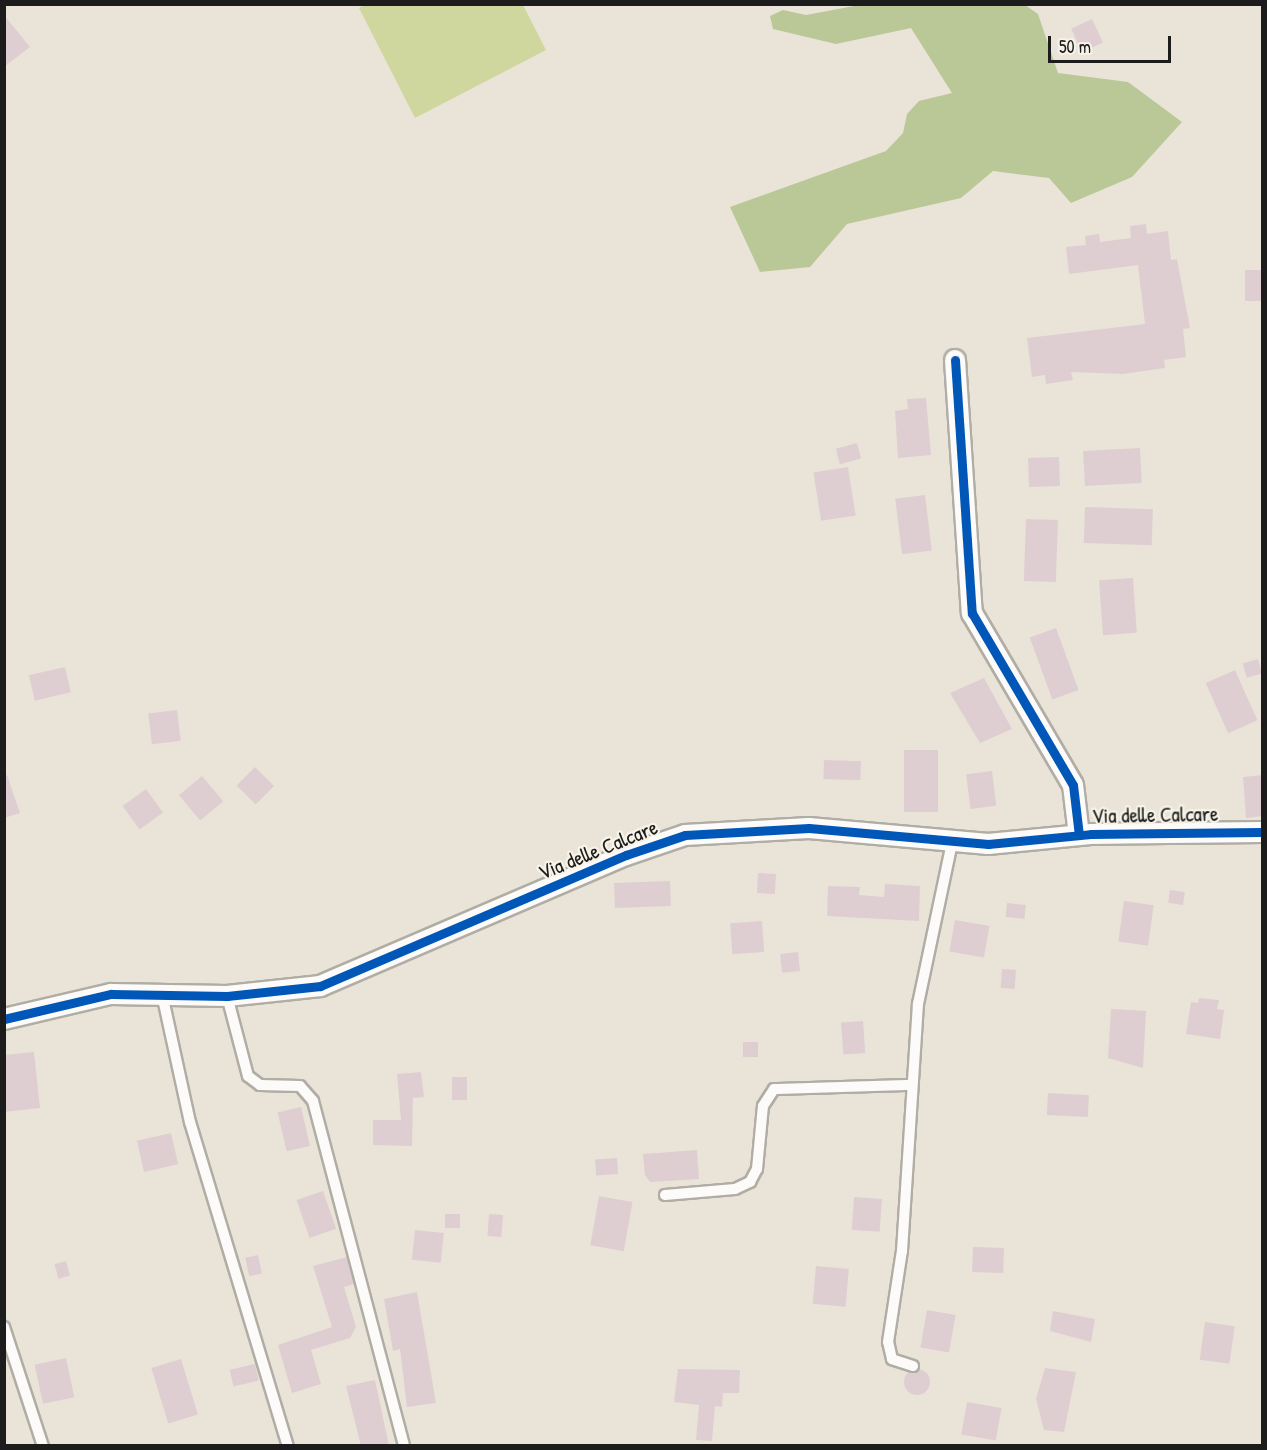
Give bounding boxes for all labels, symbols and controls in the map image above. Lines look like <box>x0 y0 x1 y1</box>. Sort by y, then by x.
scale bar <box>1051 24 1174 62</box>
text: 50 m <box>1059 34 1091 59</box>
street label: Via delle Calcare <box>1092 801 1218 829</box>
street label: Via delle Calcare <box>535 815 661 885</box>

